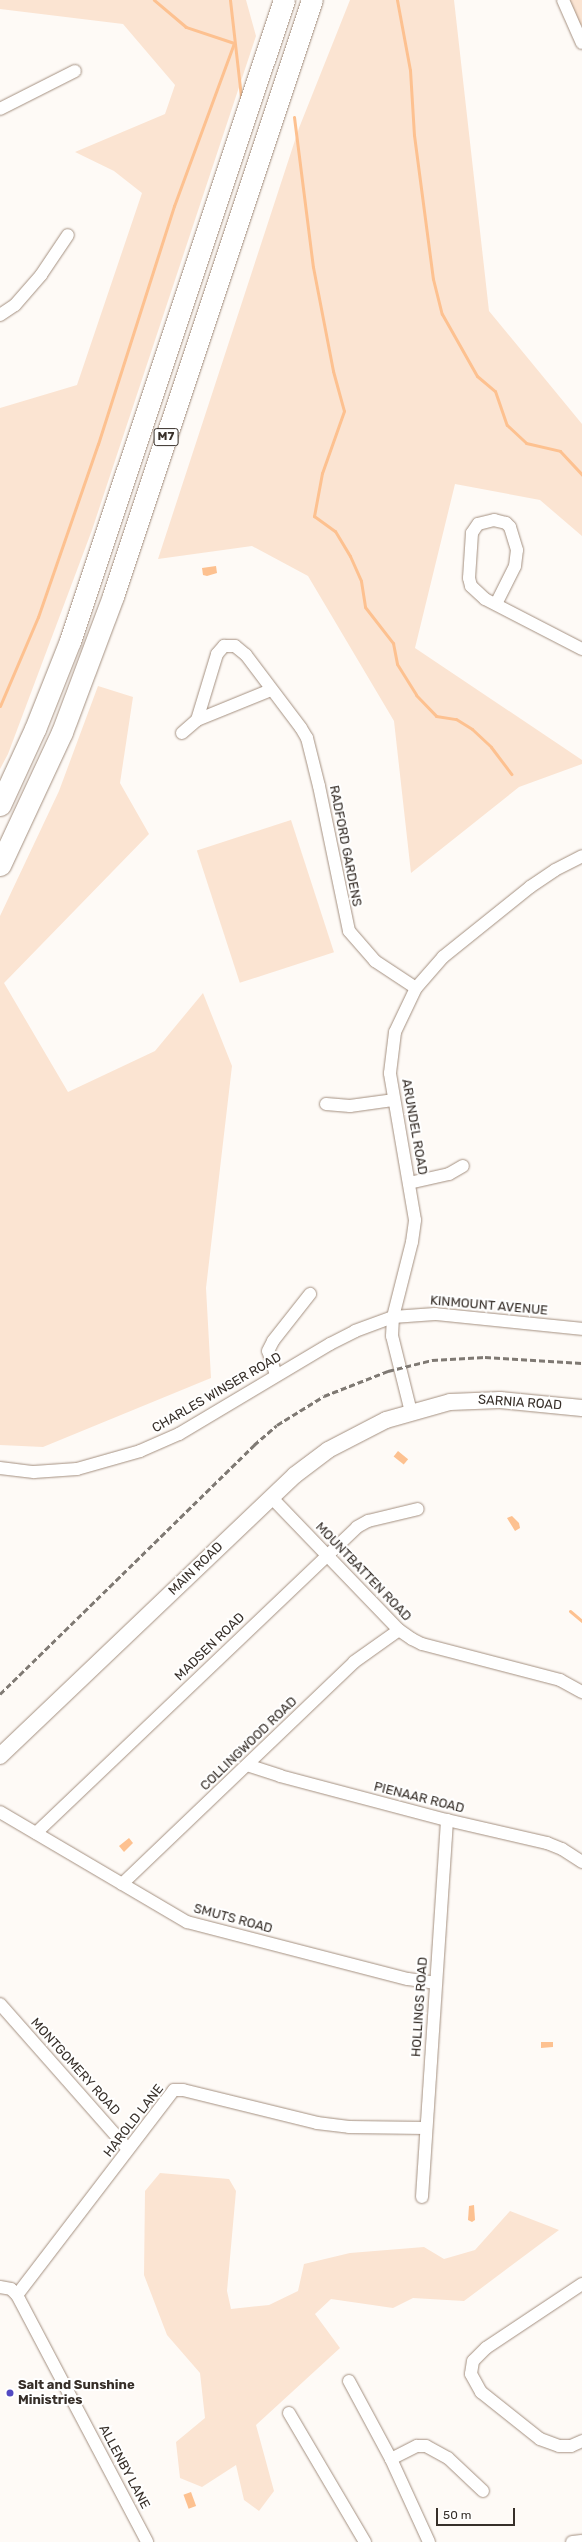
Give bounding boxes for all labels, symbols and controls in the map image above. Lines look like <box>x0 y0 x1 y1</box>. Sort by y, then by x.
road number: M7 <box>153 427 179 447</box>
street label: RADFORD GARDENS <box>326 784 364 908</box>
street label: ARUNDEL ROAD <box>398 1078 430 1176</box>
street label: KINMOUNT AVENUE <box>429 1293 549 1319</box>
street label: CHARLES WINSER ROAD <box>149 1349 285 1437</box>
street label: SARNIA ROAD <box>477 1392 563 1414</box>
street label: MOUNTBATTEN ROAD <box>312 1519 414 1625</box>
street label: MAIN ROAD <box>166 1539 226 1599</box>
street label: MADSEN ROAD <box>172 1610 248 1684</box>
street label: COLLINGWOOD ROAD <box>197 1694 301 1794</box>
street label: PIENAAR ROAD <box>372 1779 466 1817</box>
street label: SMUTS ROAD <box>192 1901 274 1937</box>
street label: HOLLINGS ROAD <box>409 1956 431 2058</box>
street label: MONTGOMERY ROAD <box>27 2015 123 2119</box>
street label: HAROLD LANE <box>101 2082 167 2160</box>
place label: Salt and Sunshine Ministries <box>18 2378 135 2409</box>
marker: Salt and Sunshine Ministries <box>5 2388 15 2398</box>
street label: ALLENBY LANE <box>95 2422 153 2512</box>
scale bar <box>438 2500 517 2526</box>
text: 50 m <box>443 2508 471 2522</box>

